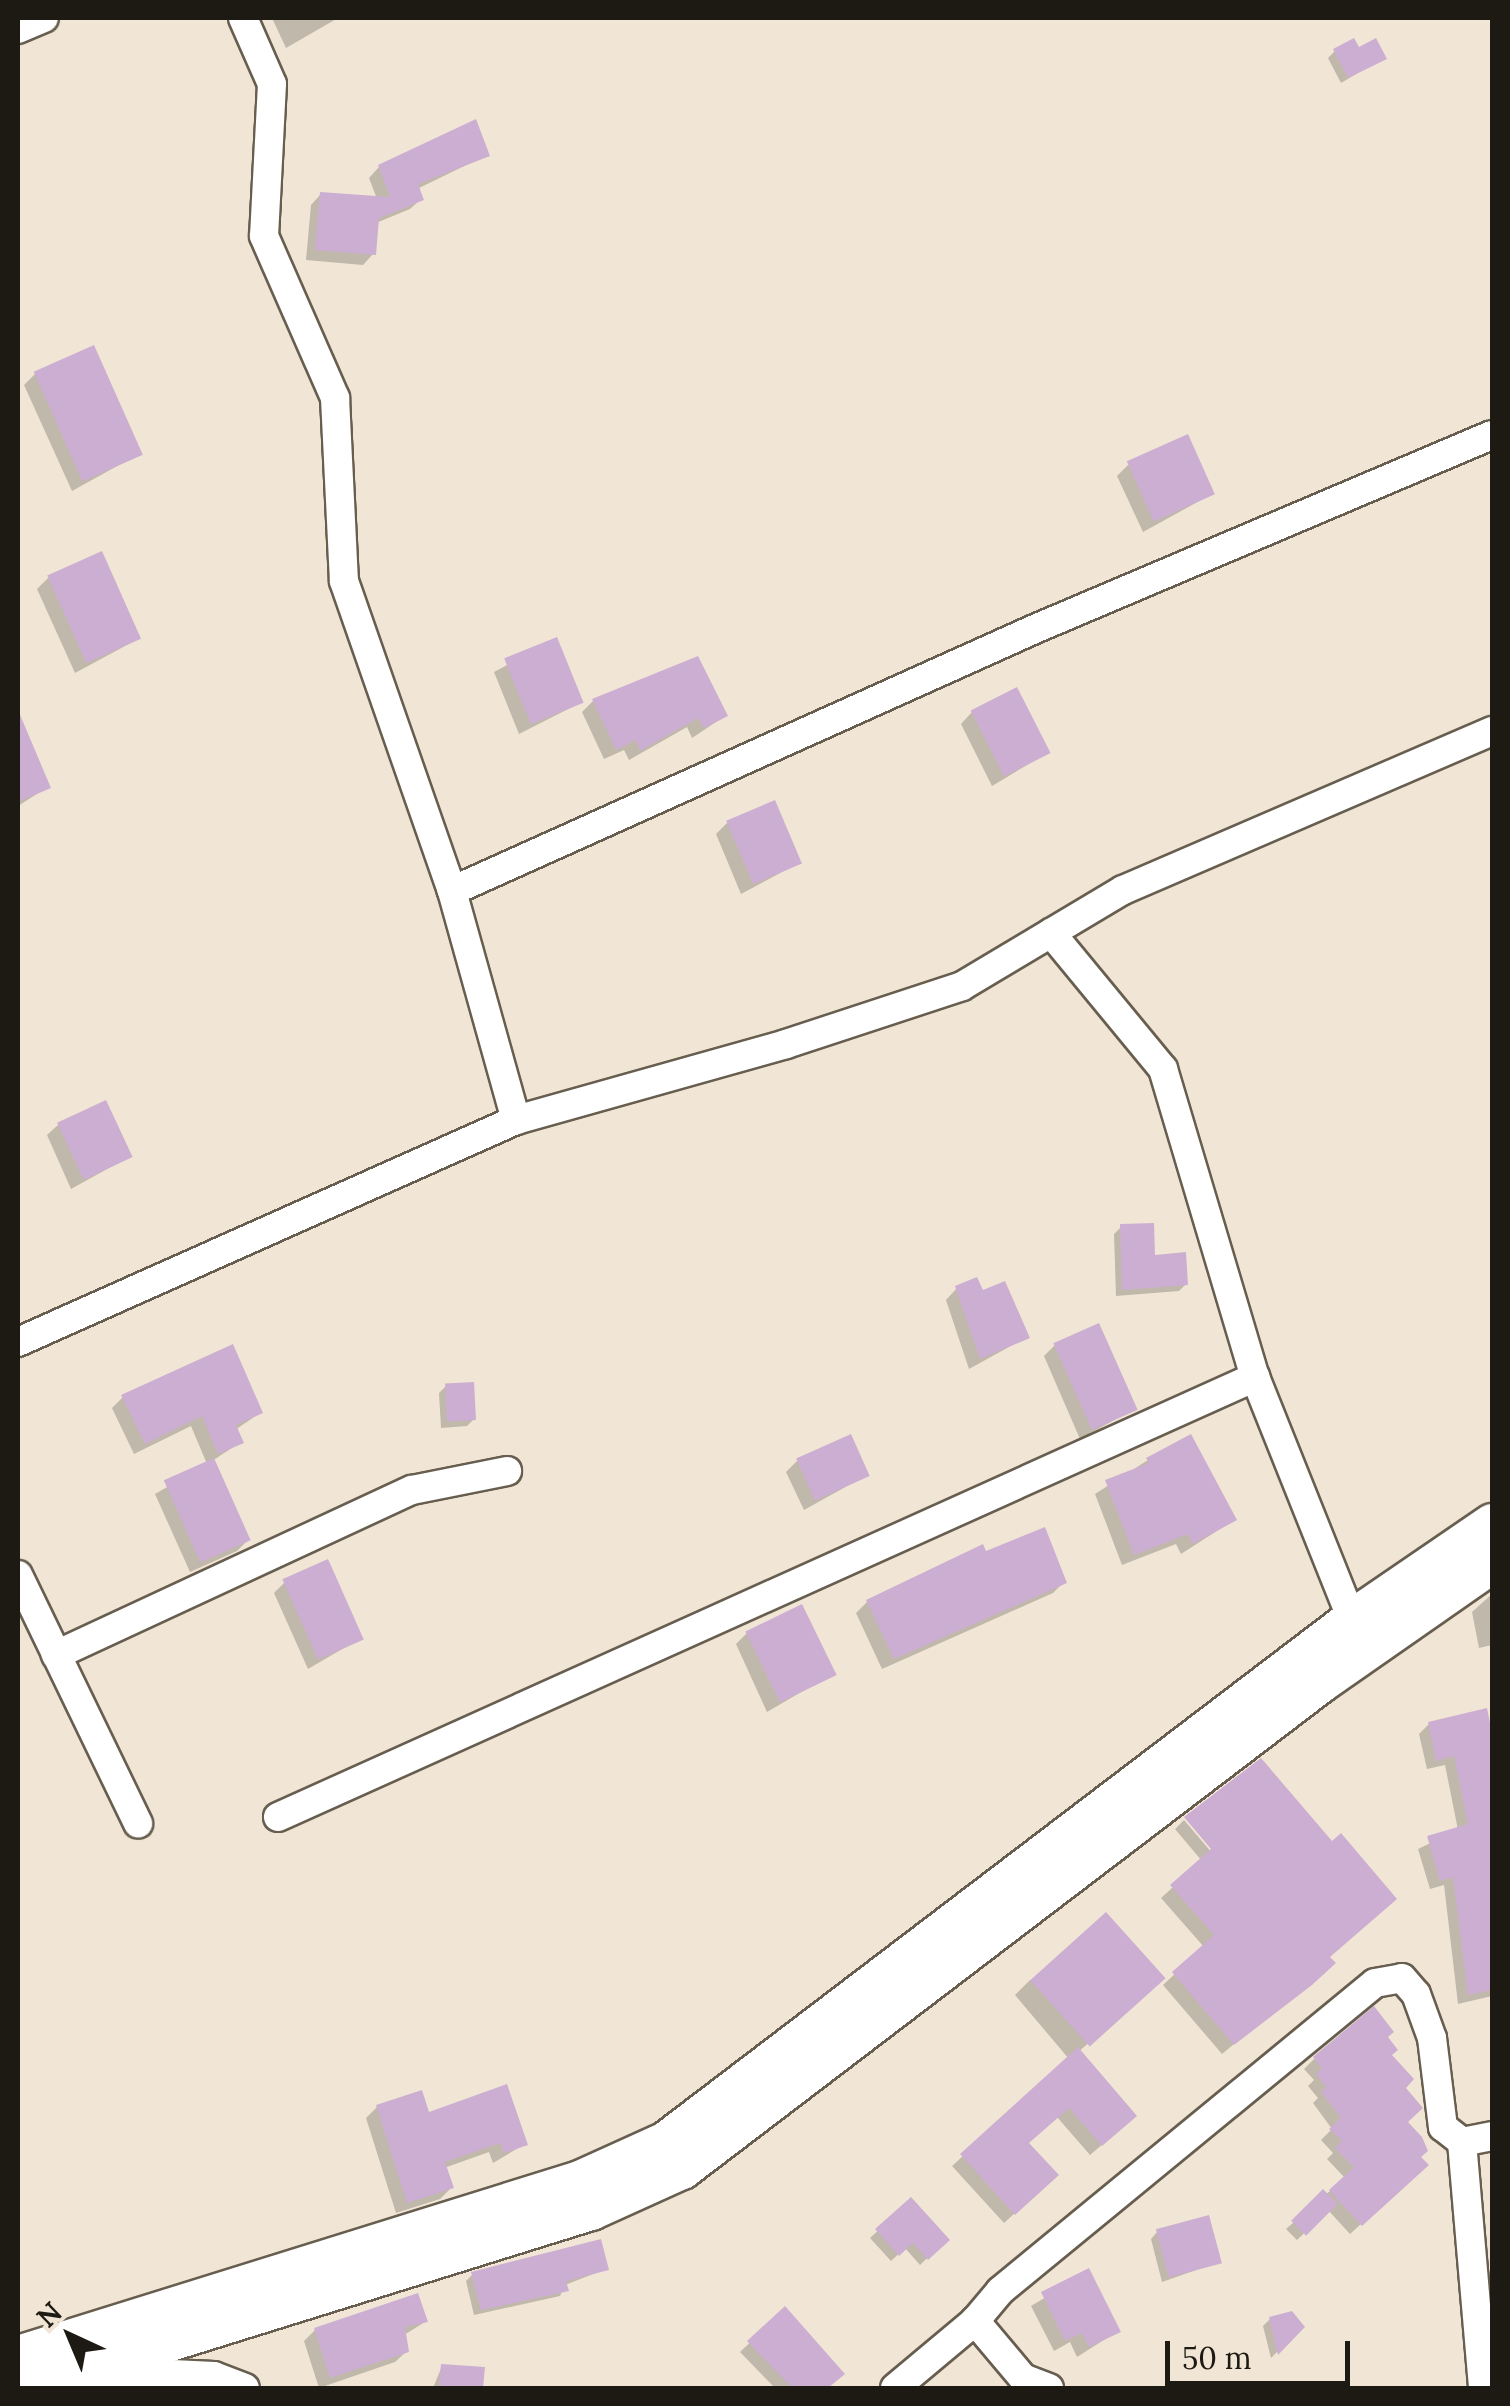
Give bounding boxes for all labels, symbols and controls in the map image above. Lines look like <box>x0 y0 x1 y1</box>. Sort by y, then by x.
north arrow <box>20 2286 120 2386</box>
text: N <box>29 2294 69 2335</box>
scale bar <box>1170 2321 1355 2383</box>
text: 50 m <box>1182 2339 1252 2377</box>

